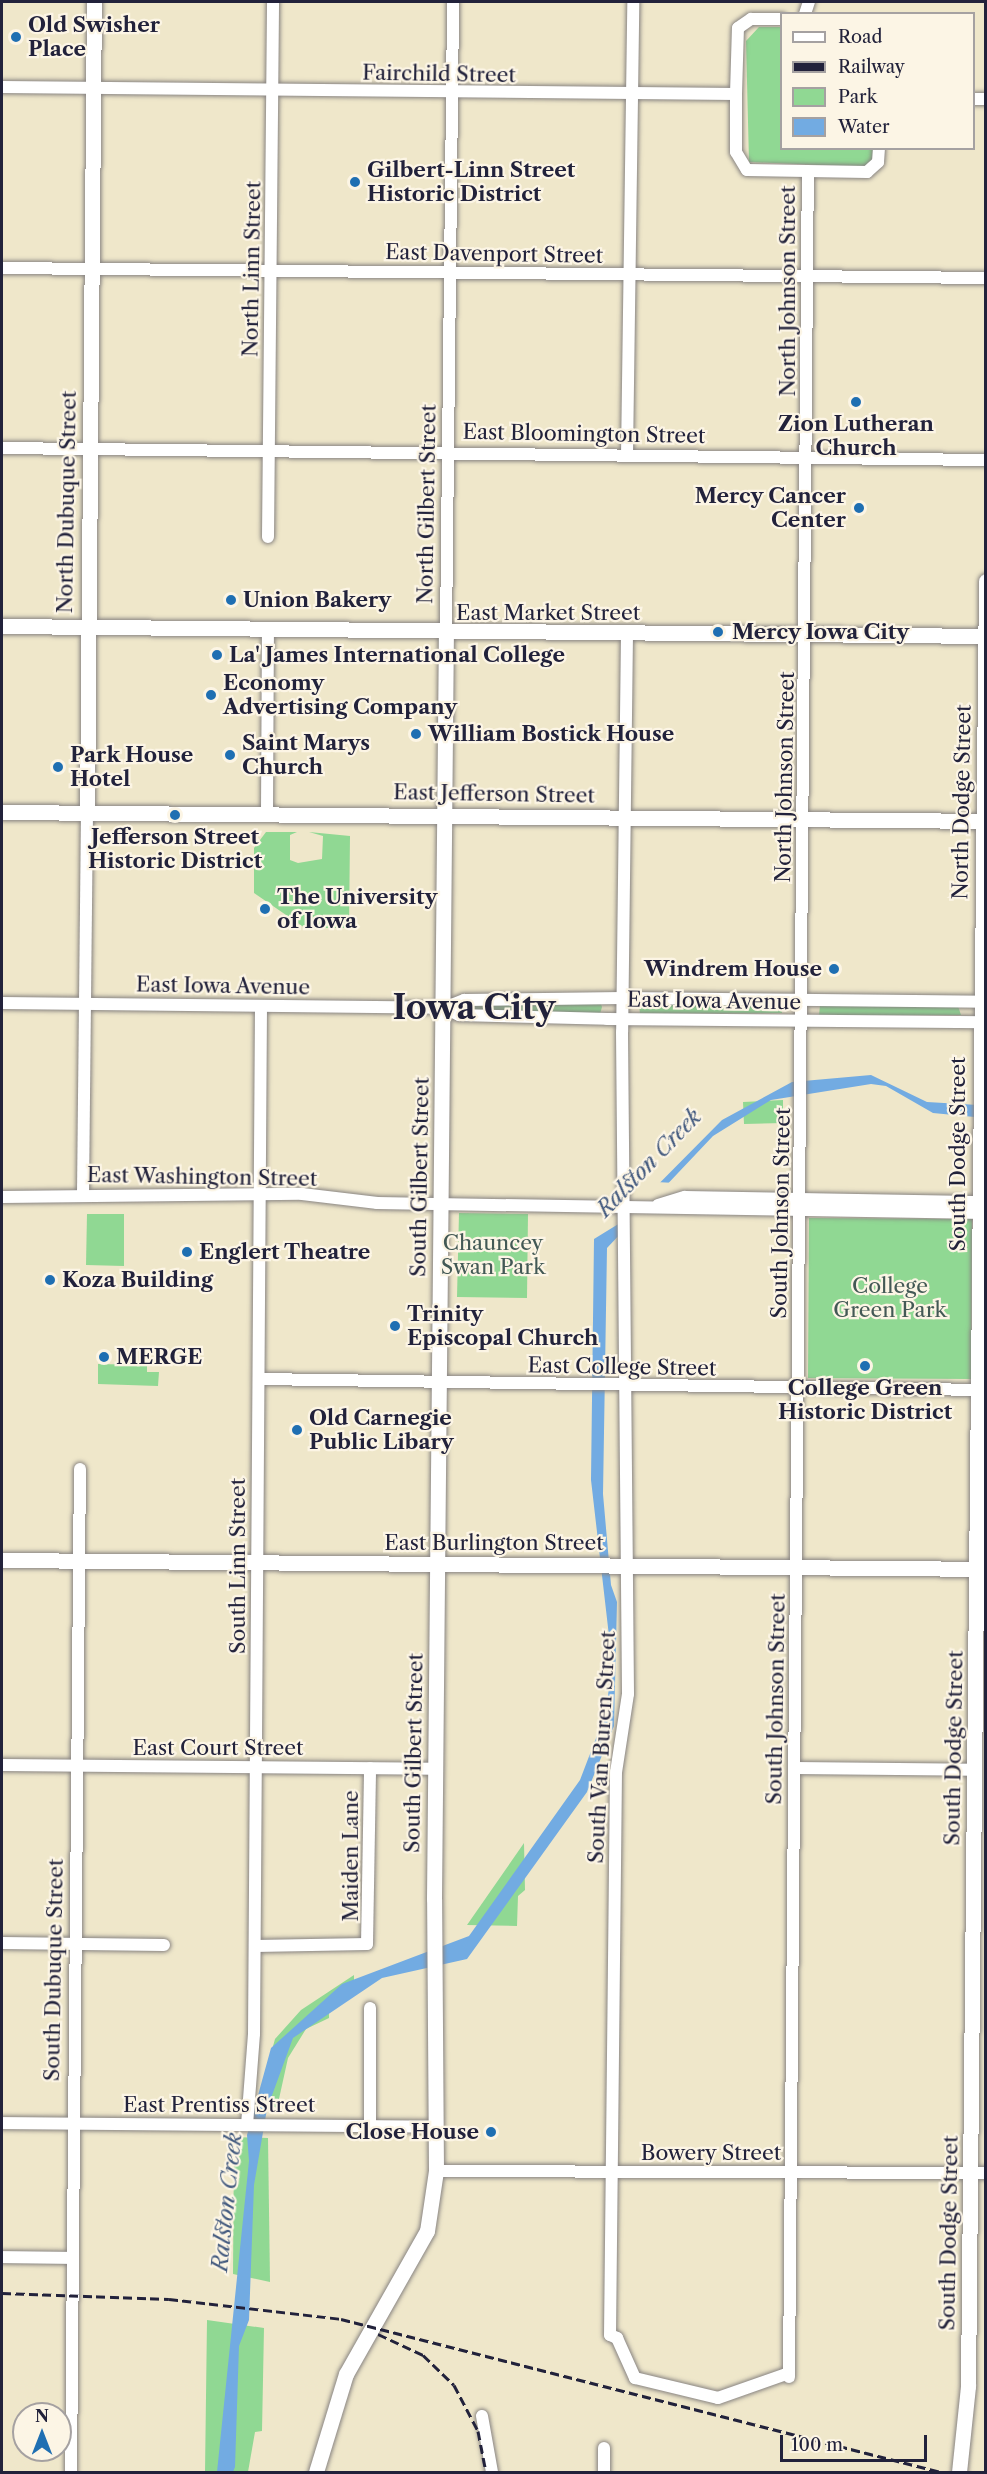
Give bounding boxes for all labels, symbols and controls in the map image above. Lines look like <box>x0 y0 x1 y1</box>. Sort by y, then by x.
place label: Old Swisher Place <box>28 12 160 62</box>
legend <box>780 12 975 150</box>
text: Road <box>838 26 883 48</box>
marker: Old Swisher Place <box>9 30 23 44</box>
text: Railway <box>838 56 905 78</box>
street label: Fairchild Street <box>362 60 516 88</box>
text: Park <box>838 86 877 108</box>
text: Water <box>838 116 890 138</box>
place label: Gilbert-Linn Street Historic District <box>367 157 575 207</box>
marker: Gilbert-Linn Street Historic District <box>348 175 362 189</box>
street label: North Linn Street <box>238 181 266 357</box>
street label: North Johnson Street <box>775 185 801 397</box>
street label: East Davenport Street <box>385 239 603 269</box>
street label: North Dubuque Street <box>52 390 82 614</box>
marker: Zion Lutheran Church <box>849 395 863 409</box>
street label: North Gilbert Street <box>413 404 441 604</box>
place label: Zion Lutheran Church <box>778 411 934 461</box>
street label: East Bloomington Street <box>462 419 706 449</box>
place label: Mercy Cancer Center <box>694 483 846 533</box>
marker: Mercy Cancer Center <box>850 499 868 517</box>
place label: Union Bakery <box>243 587 391 613</box>
marker: Union Bakery <box>224 593 238 607</box>
street label: East Market Street <box>456 600 640 626</box>
place label: Mercy Iowa City <box>732 619 910 645</box>
marker: Mercy Iowa City <box>709 623 727 641</box>
place label: La' James International College <box>229 642 565 668</box>
marker: La' James International College <box>210 648 224 662</box>
place label: Economy Advertising Company <box>223 670 457 720</box>
street label: North Johnson Street <box>771 671 799 883</box>
marker: Economy Advertising Company <box>204 688 218 702</box>
street label: North Dodge Street <box>948 704 976 900</box>
place label: William Bostick House <box>428 721 675 747</box>
marker: William Bostick House <box>409 727 423 741</box>
place label: Saint Marys Church <box>242 730 370 780</box>
place label: Park House Hotel <box>70 742 194 792</box>
marker: Saint Marys Church <box>223 748 237 762</box>
marker: Park House Hotel <box>51 760 65 774</box>
street label: East Jefferson Street <box>393 780 595 808</box>
marker: Jefferson Street Historic District <box>168 808 182 822</box>
place label: Jefferson Street Historic District <box>88 824 262 874</box>
place label: The University of Iowa <box>277 884 437 934</box>
marker: The University of Iowa <box>258 902 272 916</box>
place label: Windrem House <box>644 956 822 982</box>
marker: Windrem House <box>827 962 841 976</box>
street label: East Iowa Avenue <box>135 972 311 1000</box>
street label: East Iowa Avenue <box>626 987 802 1015</box>
district label: Iowa City <box>392 988 556 1028</box>
street label: South Dodge Street <box>945 1056 971 1252</box>
street label: South Gilbert Street <box>406 1077 434 1277</box>
water label: Ralston Creek <box>591 1104 707 1222</box>
street label: South Johnson Street <box>767 1107 795 1319</box>
street label: East Washington Street <box>86 1162 318 1192</box>
park label: Chauncey Swan Park <box>441 1230 545 1280</box>
place label: Englert Theatre <box>199 1239 371 1265</box>
marker: Englert Theatre <box>180 1245 194 1259</box>
place label: Koza Building <box>62 1267 213 1293</box>
marker: Koza Building <box>43 1273 57 1287</box>
park label: College Green Park <box>833 1273 947 1323</box>
place label: Trinity Episcopal Church <box>407 1301 598 1351</box>
marker: Trinity Episcopal Church <box>388 1319 402 1333</box>
place label: MERGE <box>116 1344 202 1370</box>
marker: MERGE <box>97 1350 111 1364</box>
street label: East College Street <box>527 1353 717 1381</box>
marker: College Green Historic District <box>858 1359 872 1373</box>
place label: College Green Historic District <box>778 1375 952 1425</box>
place label: Old Carnegie Public Libary <box>309 1405 454 1455</box>
marker: Old Carnegie Public Libary <box>290 1423 304 1437</box>
street label: South Linn Street <box>225 1478 251 1654</box>
street label: East Burlington Street <box>384 1530 604 1556</box>
street label: South Johnson Street <box>762 1593 790 1805</box>
street label: South Van Buren Street <box>583 1630 621 1864</box>
street label: South Dodge Street <box>940 1650 968 1846</box>
street label: South Gilbert Street <box>400 1653 428 1853</box>
street label: East Court Street <box>133 1735 303 1761</box>
street label: Maiden Lane <box>338 1790 364 1922</box>
street label: South Dubuque Street <box>39 1858 69 2082</box>
street label: East Prentiss Street <box>123 2092 315 2118</box>
place label: Close House <box>346 2119 479 2145</box>
marker: Close House <box>484 2125 498 2139</box>
water label: Ralston Creek <box>207 2131 247 2273</box>
street label: South Dodge Street <box>935 2135 963 2331</box>
street label: Bowery Street <box>640 2140 782 2166</box>
north arrow <box>12 2402 72 2462</box>
text: N <box>35 2406 49 2426</box>
scale bar <box>783 2423 930 2461</box>
text: 100 m <box>791 2434 843 2456</box>

